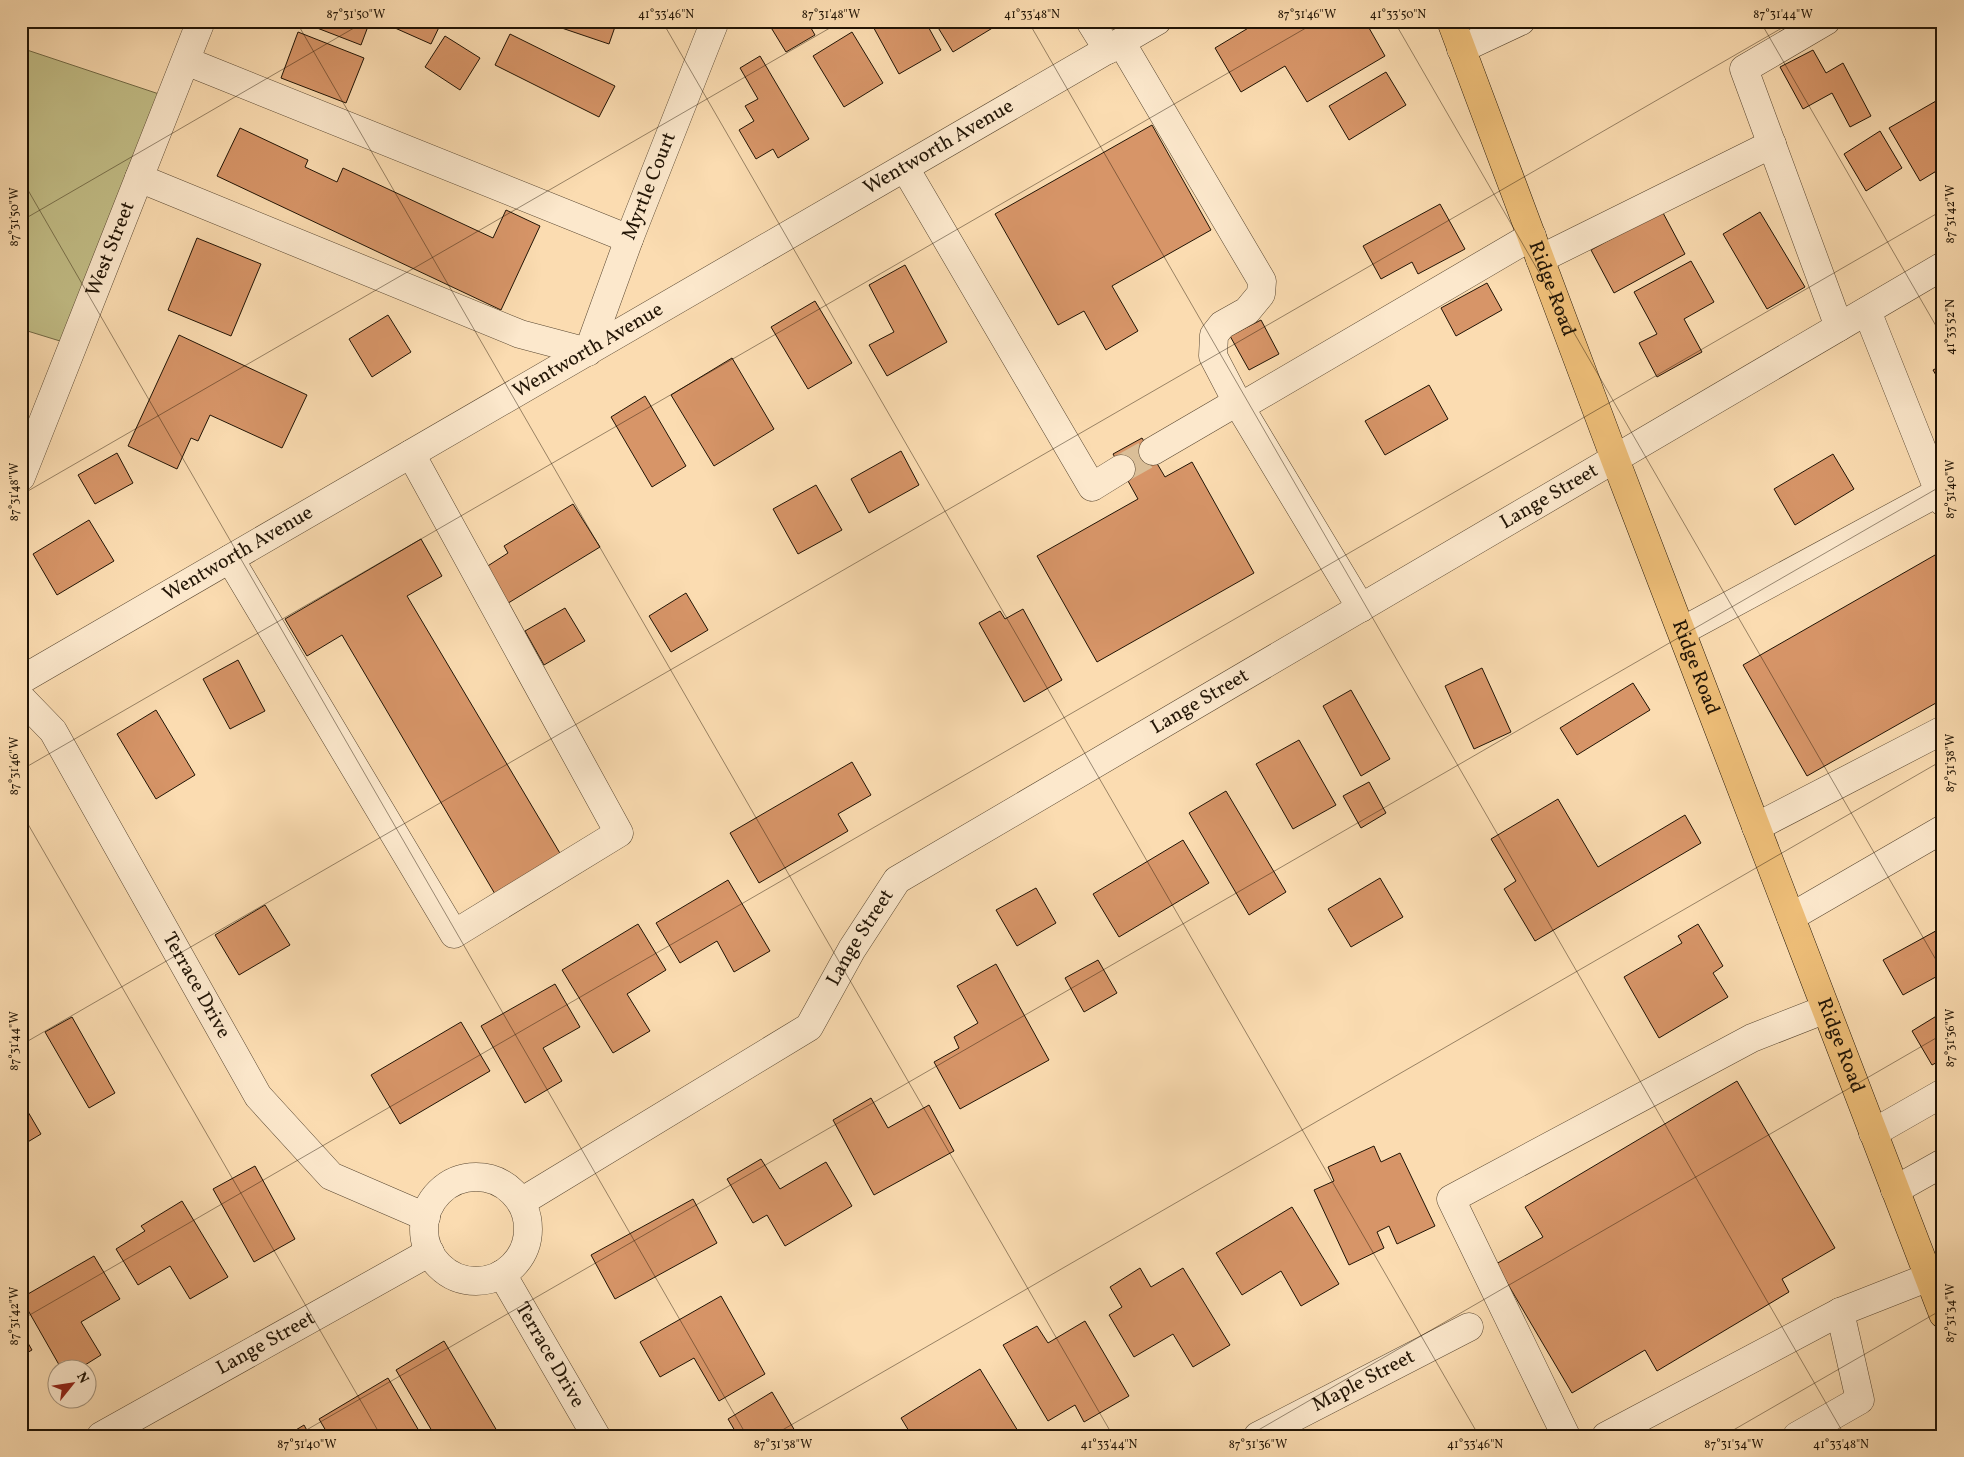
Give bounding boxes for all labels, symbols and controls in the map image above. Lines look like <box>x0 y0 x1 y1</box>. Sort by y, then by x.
text: 87°31'50"W <box>327 7 385 23</box>
text: 41°33'46"N <box>638 7 694 23</box>
text: 87°31'48"W <box>802 7 860 23</box>
text: 41°33'48"N <box>1004 7 1060 23</box>
text: 87°31'46"W <box>1278 7 1336 23</box>
text: 41°33'50"N <box>1370 7 1426 23</box>
text: 87°31'44"W <box>1753 7 1813 23</box>
street label: Wentworth Avenue <box>858 93 1019 202</box>
street label: Myrtle Court <box>616 128 684 244</box>
text: 87°31'42"W <box>1943 185 1959 243</box>
text: 87°31'50"W <box>7 188 23 246</box>
street label: West Street <box>80 197 142 301</box>
street label: Ridge Road <box>1521 237 1582 341</box>
street label: Wentworth Avenue <box>508 296 669 406</box>
text: 41°33'52"N <box>1943 299 1959 355</box>
street label: Lange Street <box>1495 457 1604 537</box>
text: 87°31'40"W <box>1943 459 1959 519</box>
text: 87°31'48"W <box>7 463 23 521</box>
street label: Wentworth Avenue <box>158 499 319 609</box>
street label: Ridge Road <box>1664 616 1726 719</box>
street label: Lange Street <box>1146 662 1254 742</box>
text: 87°31'38"W <box>1943 734 1959 792</box>
text: 87°31'46"W <box>7 737 23 795</box>
street label: Lange Street <box>820 884 901 991</box>
street label: Terrace Drive <box>155 927 237 1044</box>
street label: Ridge Road <box>1809 994 1871 1097</box>
text: 87°31'36"W <box>1943 1009 1959 1067</box>
text: 87°31'44"W <box>7 1011 23 1071</box>
text: 87°31'34"W <box>1943 1283 1959 1343</box>
text: 87°31'42"W <box>7 1287 23 1345</box>
street label: Terrace Drive <box>507 1297 591 1413</box>
street label: Lange Street <box>211 1305 320 1383</box>
street label: Maple Street <box>1308 1343 1420 1419</box>
north arrow <box>48 1360 98 1410</box>
text: N <box>71 1369 93 1387</box>
text: 87°31'40"W <box>277 1437 337 1453</box>
text: 87°31'38"W <box>754 1437 812 1453</box>
text: 41°33'44"N <box>1081 1437 1138 1453</box>
text: 87°31'36"W <box>1229 1437 1287 1453</box>
text: 41°33'46"N <box>1447 1437 1503 1453</box>
text: 87°31'34"W <box>1704 1437 1764 1453</box>
text: 41°33'48"N <box>1813 1437 1869 1453</box>

